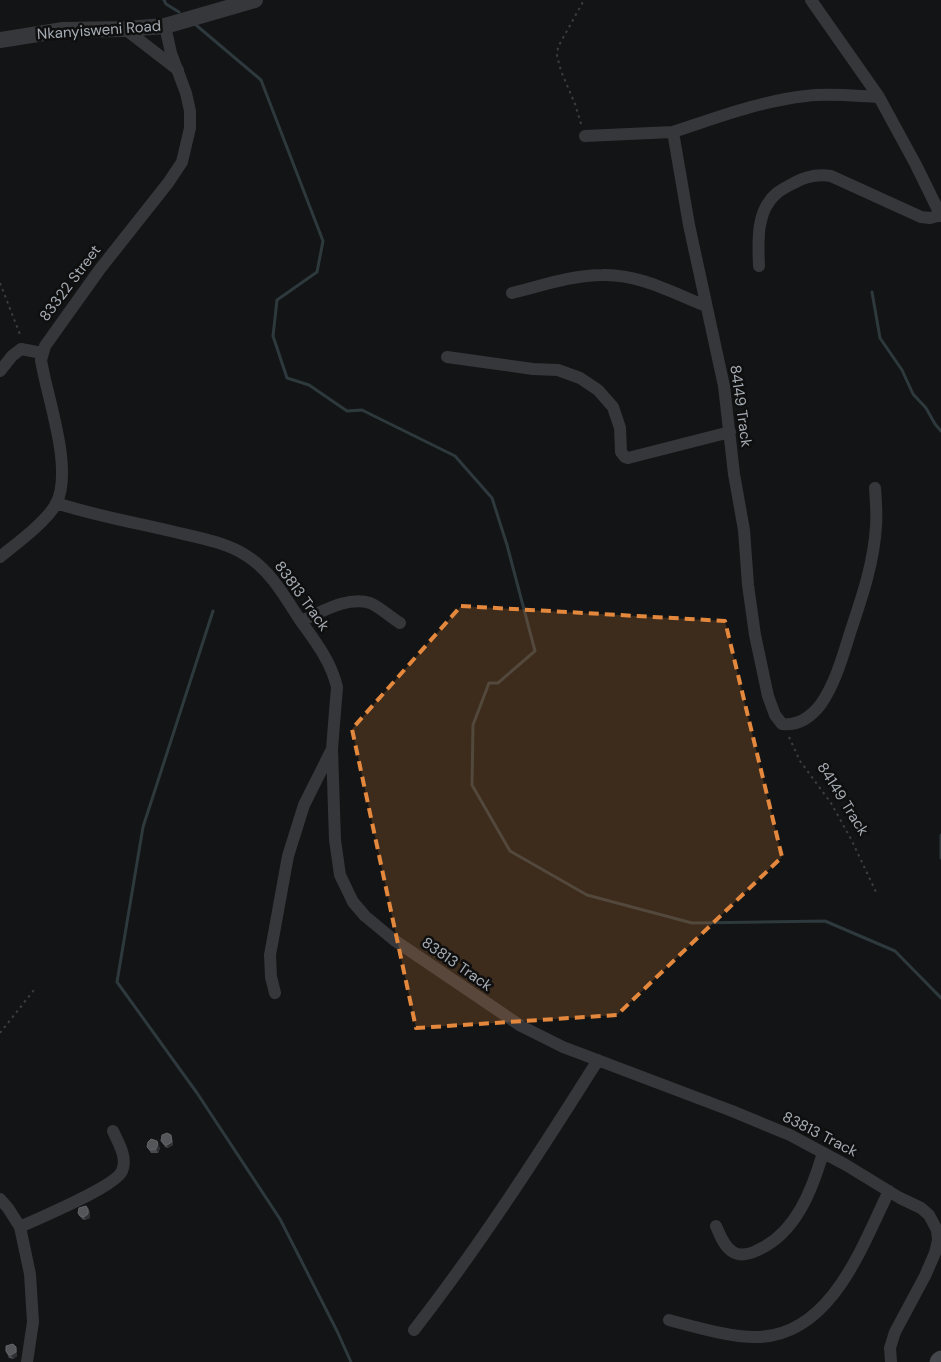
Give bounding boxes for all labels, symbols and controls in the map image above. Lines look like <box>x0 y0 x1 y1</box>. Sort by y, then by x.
street label: Nkanyisweni Road <box>36 16 162 44</box>
street label: 83322 Street <box>35 241 105 325</box>
street label: 84149 Track <box>725 364 757 449</box>
street label: 83813 Track <box>270 557 334 635</box>
street label: 84149 Track <box>813 759 874 840</box>
street label: 83813 Track <box>418 932 497 996</box>
street label: 83813 Track <box>779 1107 861 1162</box>

